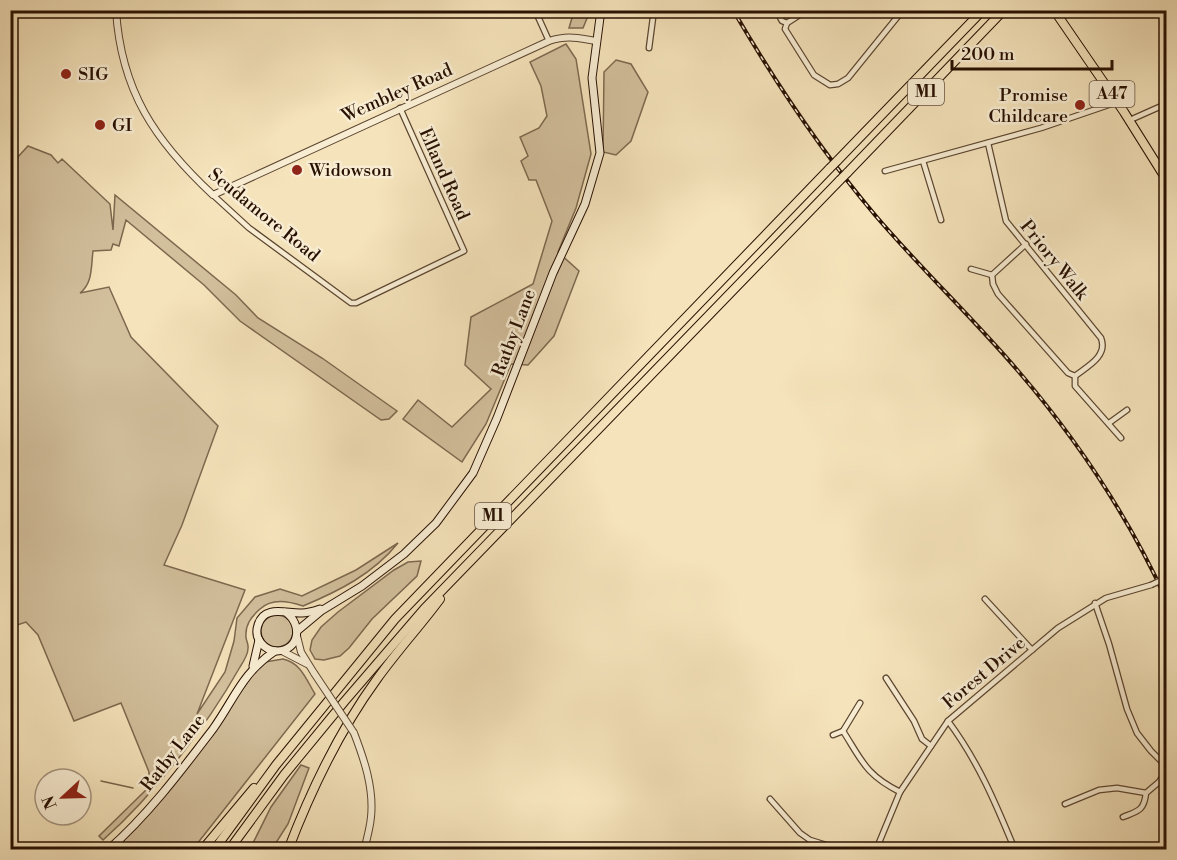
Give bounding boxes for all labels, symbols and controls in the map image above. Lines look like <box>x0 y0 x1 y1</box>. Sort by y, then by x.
scale bar <box>952 33 1112 71</box>
text: 200 m <box>961 43 1015 66</box>
street label: Wembley Road <box>337 58 457 128</box>
place label: SIG <box>78 63 109 86</box>
marker: SIG <box>59 67 73 81</box>
road number: M1 <box>908 79 944 105</box>
road number: A47 <box>1090 81 1134 107</box>
place label: Promise Childcare <box>988 84 1068 128</box>
marker: Promise Childcare <box>1073 98 1087 112</box>
place label: GI <box>112 114 132 137</box>
marker: GI <box>93 118 107 132</box>
street label: Elland Road <box>413 124 475 224</box>
place label: Widowson <box>308 159 392 182</box>
street label: Scudamore Road <box>203 163 325 268</box>
marker: Widowson <box>290 163 304 177</box>
street label: Priory Walk <box>1015 215 1094 306</box>
street label: Ratby Lane <box>487 286 541 380</box>
road number: M1 <box>475 503 511 529</box>
street label: Forest Drive <box>938 632 1030 714</box>
street label: Ratby Lane <box>136 710 210 796</box>
north arrow <box>33 767 93 827</box>
text: N <box>38 792 62 812</box>

